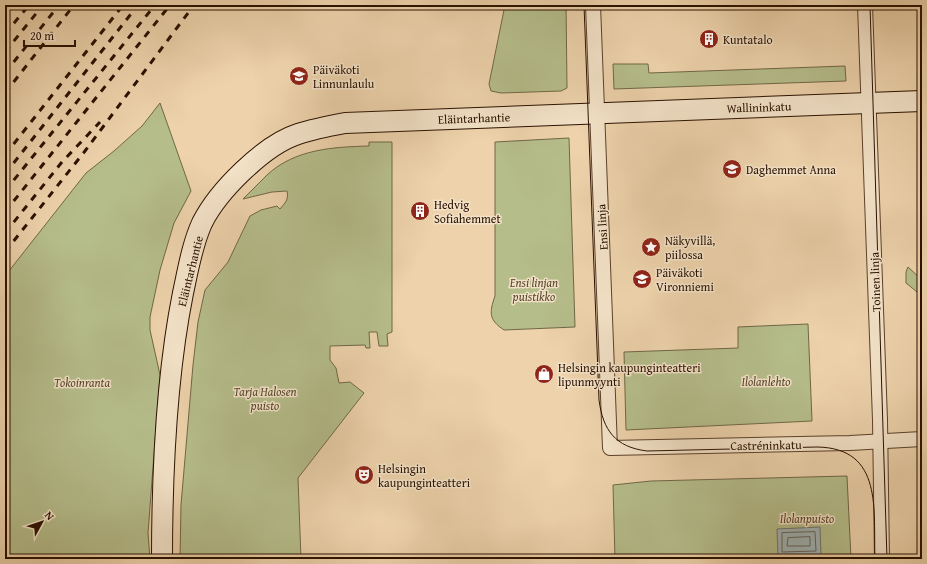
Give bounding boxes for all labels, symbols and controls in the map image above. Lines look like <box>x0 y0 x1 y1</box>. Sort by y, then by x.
scale bar <box>24 22 75 48</box>
text: 20 m <box>30 27 54 44</box>
building icon: Kuntatalo <box>698 28 720 50</box>
place label: Kuntatalo <box>723 31 773 48</box>
place label: Päiväkoti Linnunlaulu <box>313 61 375 92</box>
school or university icon: Päiväkoti Linnunlaulu <box>288 65 310 87</box>
street label: Wallininkatu <box>726 97 792 117</box>
street label: Eläintarhantie <box>437 108 511 128</box>
school or university icon: Daghemmet Anna <box>721 158 743 180</box>
place label: Daghemmet Anna <box>746 161 836 178</box>
place label: Hedvig Sofiahemmet <box>434 196 501 227</box>
building icon: Hedvig Sofiahemmet <box>409 200 431 222</box>
street label: Ensi linja <box>592 203 612 250</box>
place label: Näkyvillä, piilossa <box>665 232 715 263</box>
street label: Eläintarhantie <box>173 233 207 308</box>
place icon: Näkyvillä, piilossa <box>640 236 662 258</box>
street label: Toinen linja <box>865 251 885 312</box>
place label: Päiväkoti Vironniemi <box>656 264 714 295</box>
school or university icon: Päiväkoti Vironniemi <box>631 268 653 290</box>
park label: Ensi linjan puistikko <box>509 274 558 305</box>
place label: Helsingin kaupunginteatteri lipunmyynti <box>558 359 701 390</box>
shop icon: Helsingin kaupunginteatteri lipunmyynti <box>533 363 555 385</box>
park label: Ilolanlehto <box>742 373 790 390</box>
park label: Tokoinranta <box>54 374 110 391</box>
park label: Tarja Halosen puisto <box>233 383 297 414</box>
street label: Castréninkatu <box>730 436 802 454</box>
place label: Helsingin kaupunginteatteri <box>378 460 471 491</box>
theatre icon: Helsingin kaupunginteatteri <box>353 464 375 486</box>
north arrow <box>22 502 62 542</box>
text: N <box>41 508 59 524</box>
park label: Ilolanpuisto <box>780 510 834 527</box>

